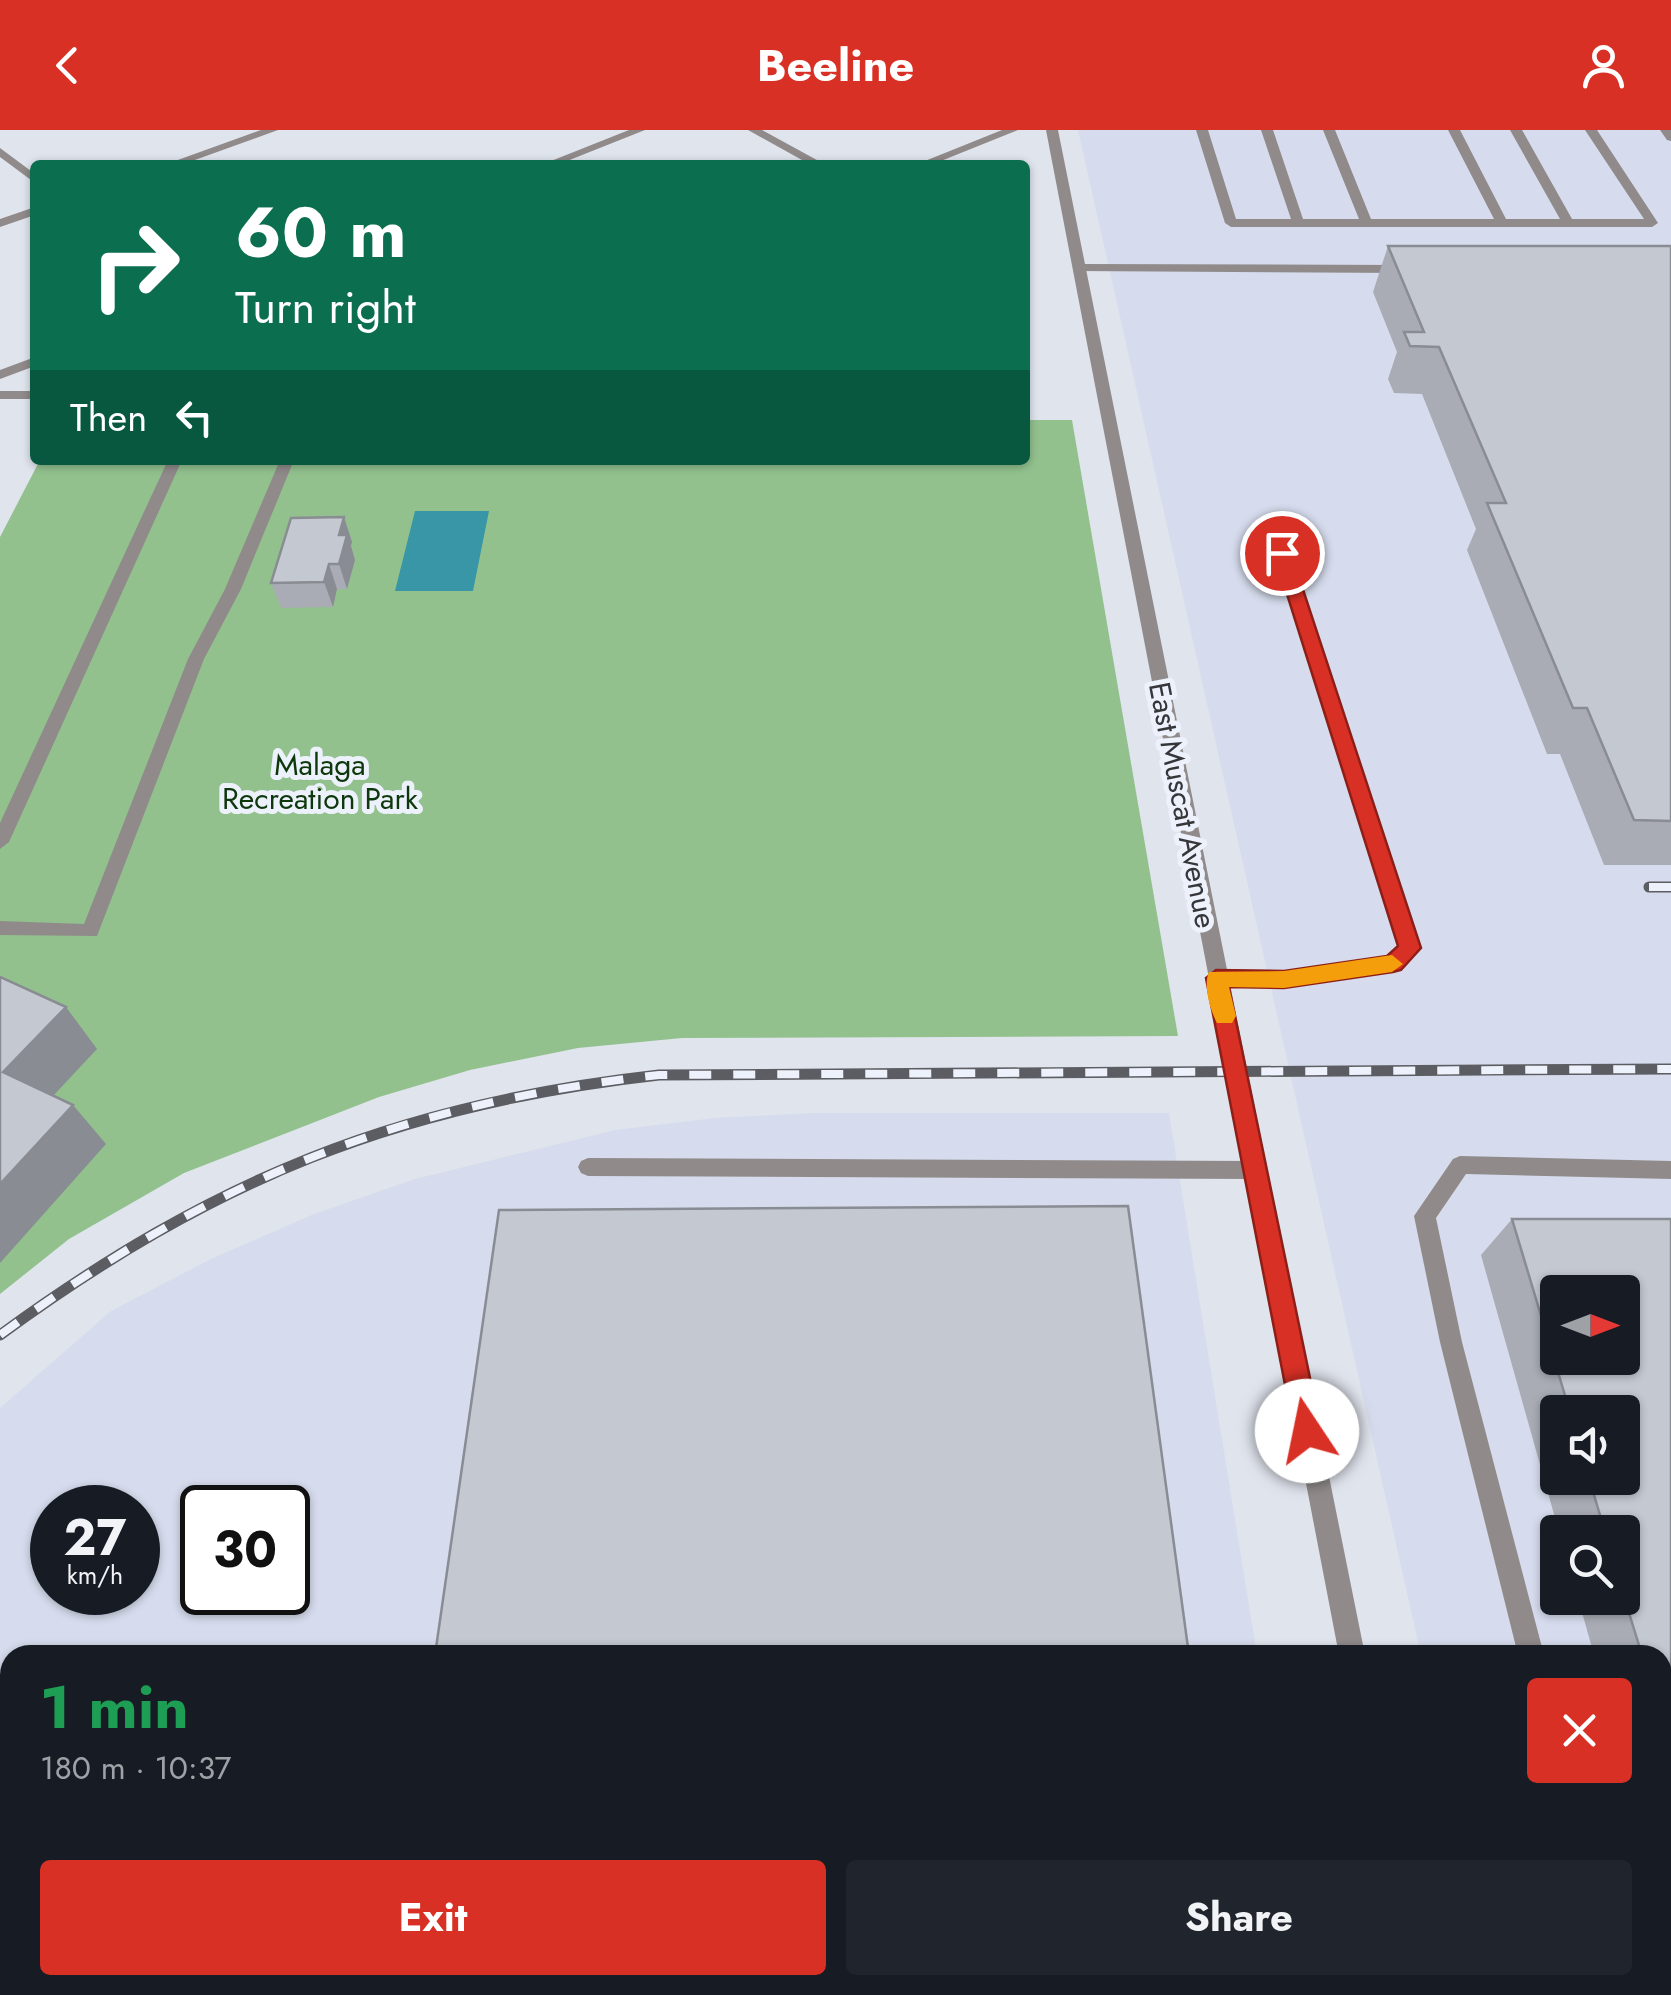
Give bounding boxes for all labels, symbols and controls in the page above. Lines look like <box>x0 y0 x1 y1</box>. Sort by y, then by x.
text: Beeline <box>757 33 914 98</box>
icon: back <box>40 38 95 93</box>
icon: person <box>1576 38 1631 93</box>
text: 60 m <box>235 182 407 283</box>
icon: right <box>70 200 200 330</box>
text: Turn right <box>235 275 416 340</box>
text: Then <box>70 390 147 445</box>
icon: left <box>167 390 222 445</box>
pin <box>1240 511 1325 596</box>
icon: arrive <box>1255 526 1310 581</box>
street label: East Muscat Avenue <box>1138 678 1228 932</box>
park label: Malaga Recreation Park <box>222 743 419 820</box>
north arrow <box>1540 1275 1640 1375</box>
map controls <box>1540 1275 1640 1615</box>
position arrow <box>1255 1379 1359 1483</box>
button: sound <box>1540 1395 1640 1495</box>
speed limit sign: 30 <box>180 1485 310 1615</box>
text: 27 <box>64 1501 126 1574</box>
button: search <box>1540 1515 1640 1615</box>
text: km/h <box>67 1557 123 1593</box>
text: 1 min <box>40 1664 189 1751</box>
button: close <box>1527 1678 1632 1783</box>
text: 180 m · 10:37 <box>40 1745 231 1791</box>
button: Exit <box>40 1860 826 1975</box>
button: Share <box>846 1860 1632 1975</box>

